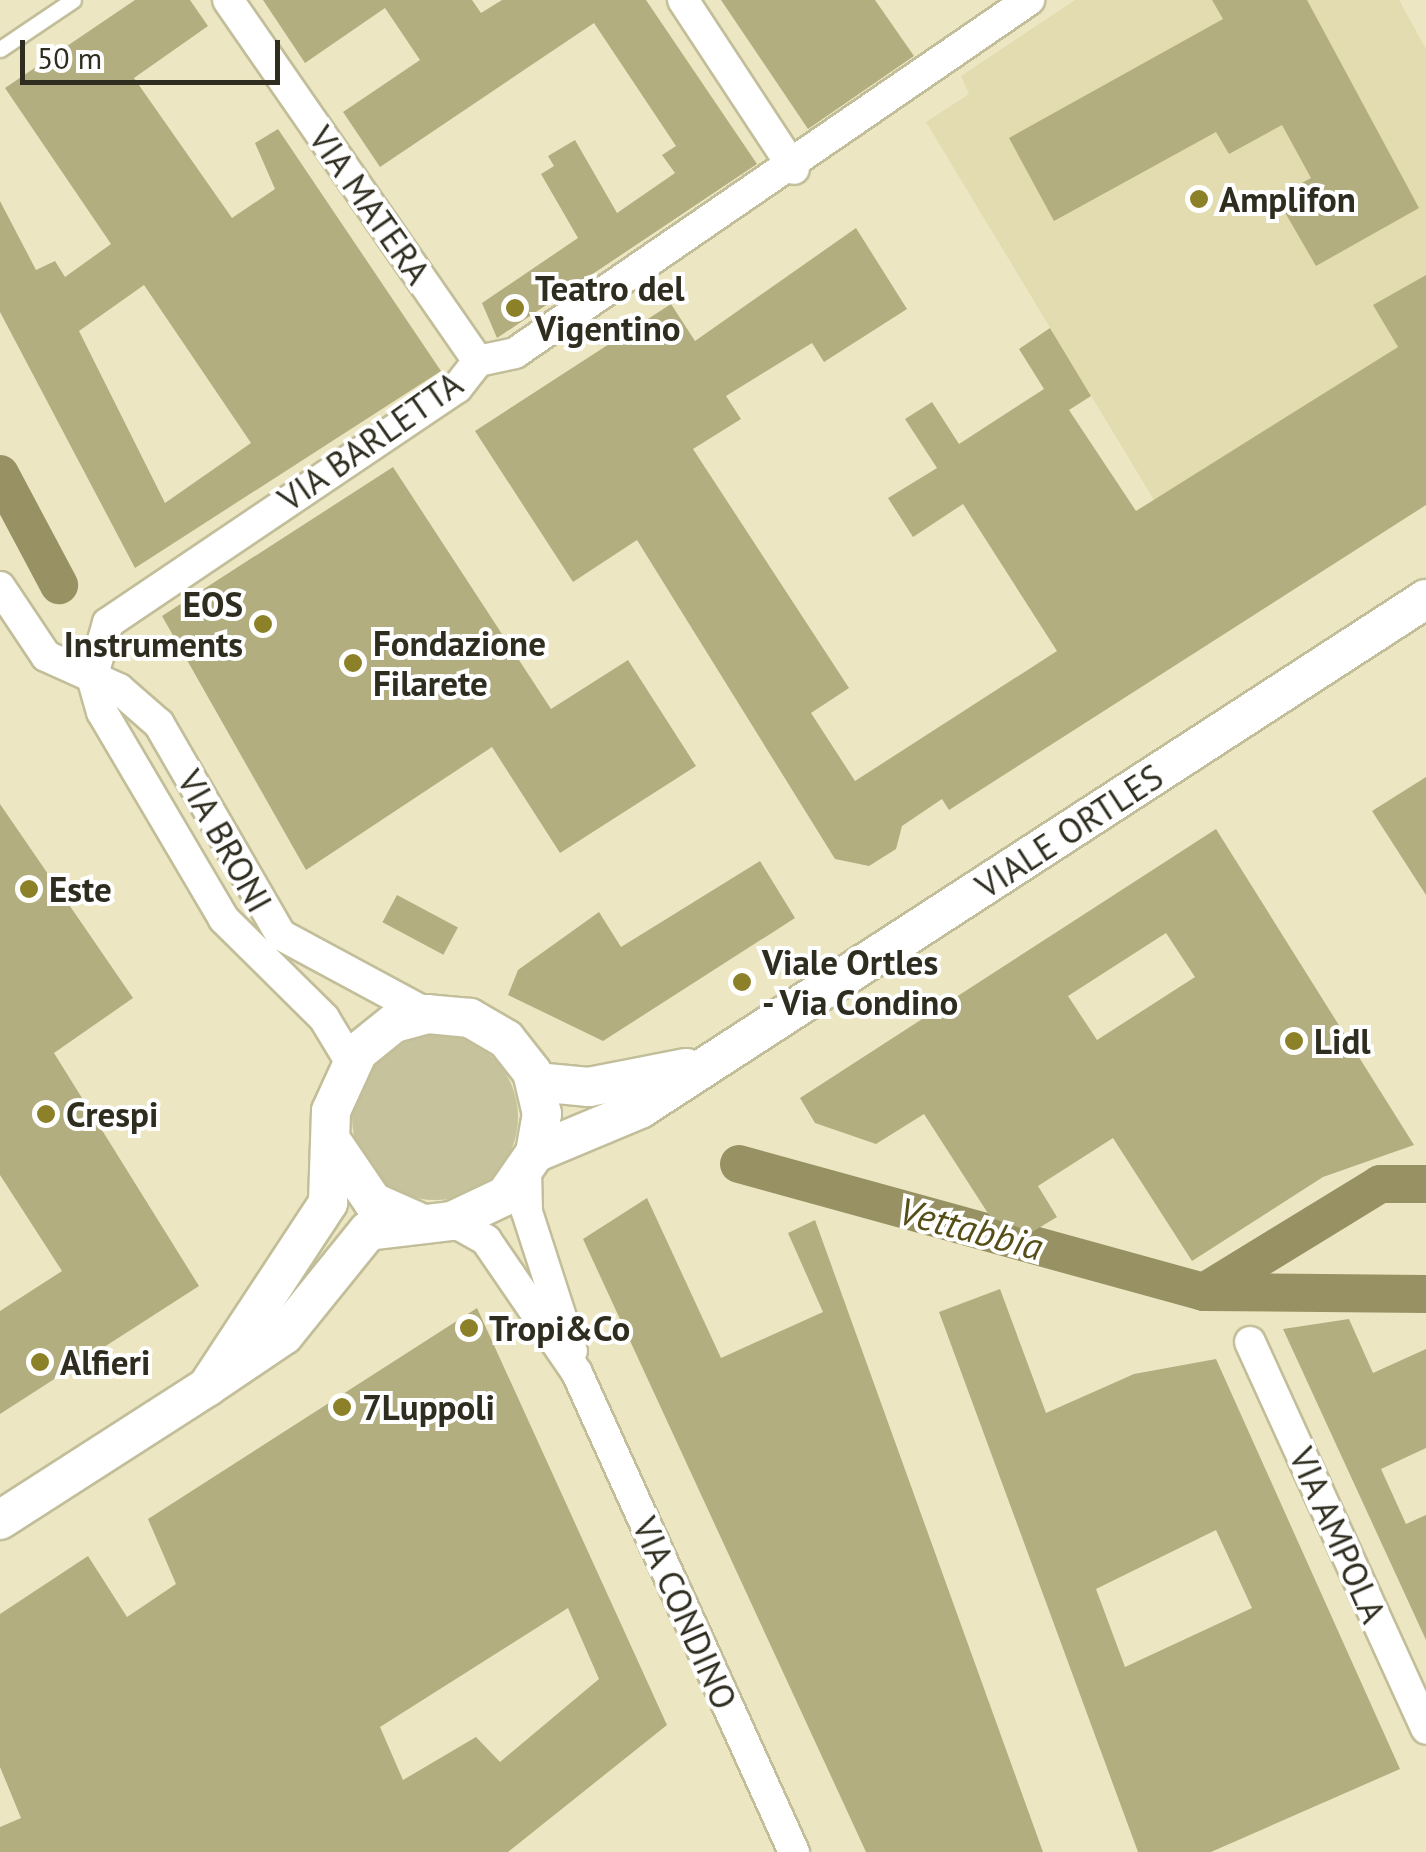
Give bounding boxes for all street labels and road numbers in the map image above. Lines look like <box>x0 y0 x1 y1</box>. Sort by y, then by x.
street label: VIA MATERA <box>300 117 440 293</box>
street label: VIA BARLETTA <box>269 362 471 520</box>
street label: VIALE ORTLES <box>968 755 1170 907</box>
street label: VIA BRONI <box>169 762 281 920</box>
street label: VIA AMPOLA <box>1280 1440 1396 1630</box>
street label: VIA CONDINO <box>624 1510 746 1716</box>

